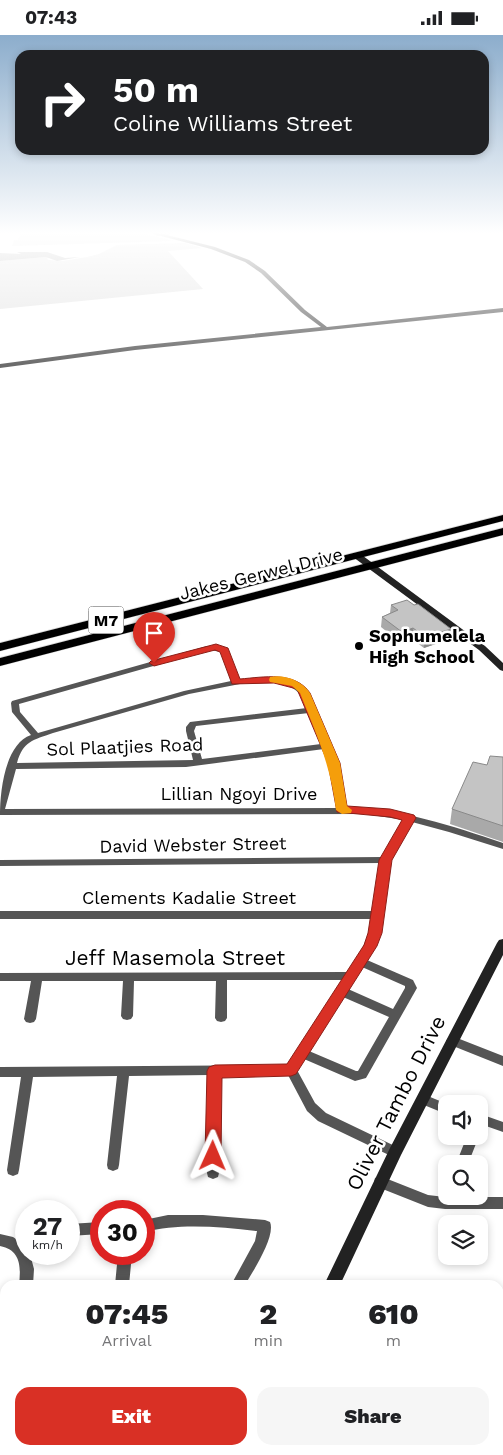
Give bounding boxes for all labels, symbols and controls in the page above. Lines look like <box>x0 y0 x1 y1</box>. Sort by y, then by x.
text: 07:43 <box>25 6 77 29</box>
text: 50 m <box>113 69 199 111</box>
icon: right <box>30 70 95 135</box>
text: Coline Williams Street <box>113 111 352 136</box>
street label: Jakes Gerwel Drive <box>177 543 345 604</box>
road number: M7 <box>88 607 124 633</box>
pin <box>133 612 175 663</box>
icon: arrive <box>140 619 168 647</box>
place label: Sophumelela High School <box>369 625 486 667</box>
marker: Sophumelela High School <box>353 640 365 652</box>
street label: Sol Plaatjies Road <box>46 733 204 760</box>
street label: Lillian Ngoyi Drive <box>161 783 317 804</box>
street label: David Webster Street <box>99 832 287 857</box>
street label: Clements Kadalie Street <box>82 887 297 908</box>
street label: Jeff Masemola Street <box>65 945 285 970</box>
street label: Oliver Tambo Drive <box>341 1011 451 1194</box>
map controls <box>438 1095 488 1265</box>
button: sound <box>438 1095 488 1145</box>
position arrow <box>186 1129 238 1181</box>
button: search <box>438 1155 488 1205</box>
speed limit sign: 30 <box>90 1200 155 1265</box>
text: 27 <box>33 1212 62 1241</box>
button: layers <box>438 1215 488 1265</box>
text: km/h <box>32 1238 63 1252</box>
text: 07:45 <box>85 1296 168 1331</box>
text: 2 <box>259 1296 277 1331</box>
text: 610 <box>368 1296 419 1331</box>
text: Arrival <box>102 1331 152 1350</box>
text: min <box>253 1331 283 1350</box>
text: m <box>386 1331 401 1350</box>
button: Exit <box>15 1387 247 1445</box>
button: Share <box>257 1387 489 1445</box>

